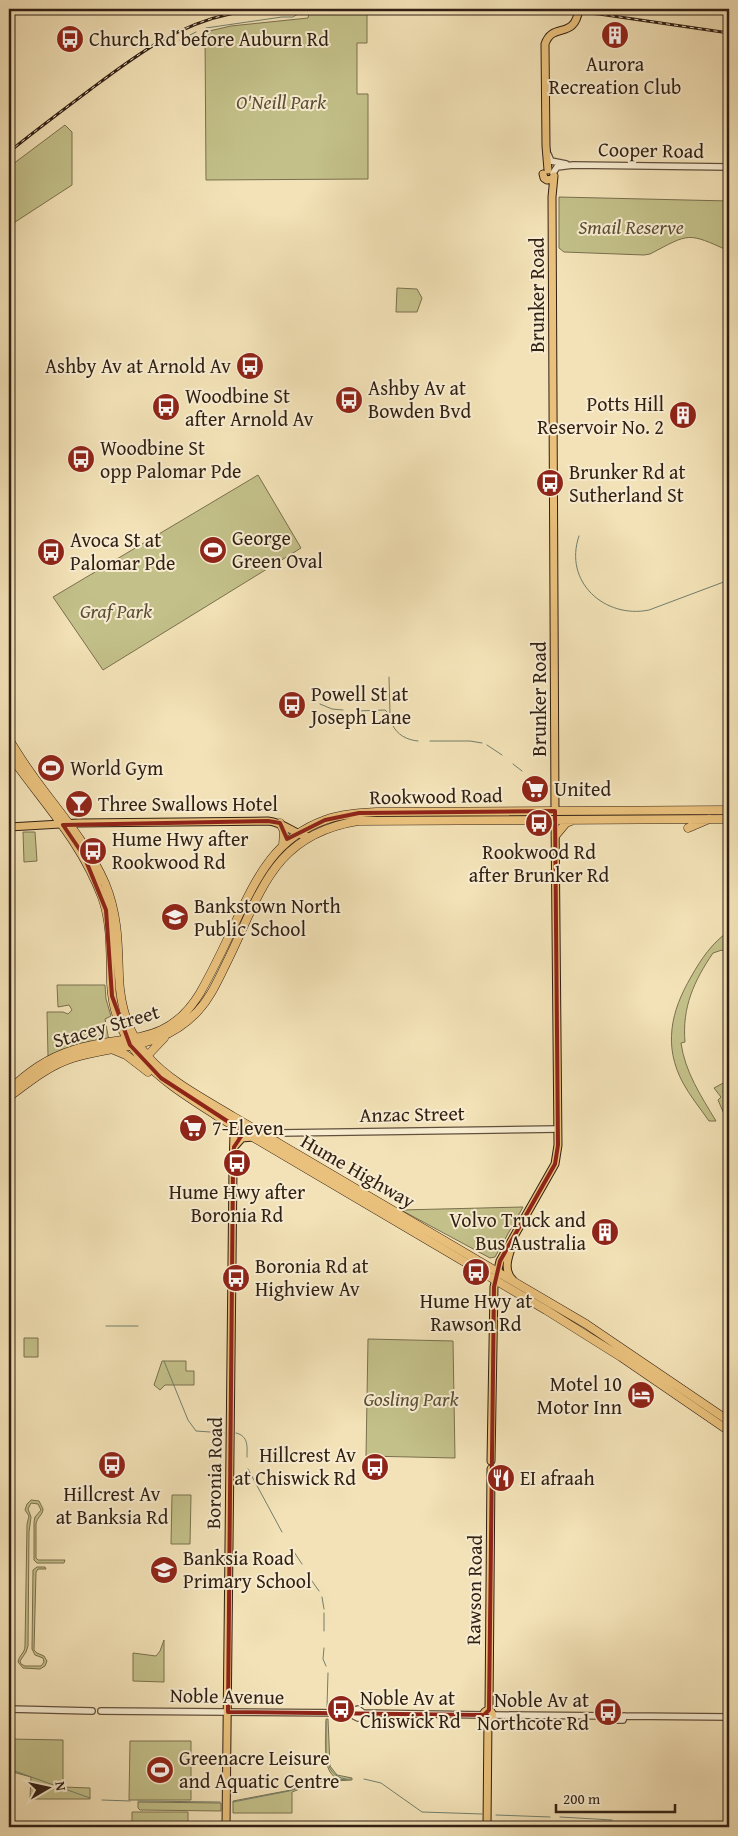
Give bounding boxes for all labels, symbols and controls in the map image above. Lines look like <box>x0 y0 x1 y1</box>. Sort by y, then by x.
building icon: Aurora Recreation Club <box>600 20 630 50</box>
bus stop icon: Church Rd before Auburn Rd <box>55 24 85 54</box>
place label: Church Rd before Auburn Rd <box>89 24 329 53</box>
place label: Aurora Recreation Club <box>549 49 681 101</box>
park label: O'Neill Park <box>236 87 327 116</box>
street label: Cooper Road <box>598 134 705 165</box>
park label: Smail Reserve <box>578 212 684 241</box>
street label: Brunker Road <box>522 237 551 353</box>
place label: Ashby Av at Arnold Av <box>45 351 231 380</box>
bus stop icon: Ashby Av at Arnold Av <box>235 351 265 381</box>
place label: Ashby Av at Bowden Bvd <box>368 373 471 425</box>
place label: Woodbine St after Arnold Av <box>185 381 314 433</box>
bus stop icon: Ashby Av at Bowden Bvd <box>334 385 364 415</box>
place label: Potts Hill Reservoir No. 2 <box>537 389 664 441</box>
bus stop icon: Woodbine St after Arnold Av <box>151 392 181 422</box>
building icon: Potts Hill Reservoir No. 2 <box>668 400 698 430</box>
place label: Woodbine St opp Palomar Pde <box>100 433 241 485</box>
bus stop icon: Woodbine St opp Palomar Pde <box>66 444 96 474</box>
place label: Brunker Rd at Sutherland St <box>569 457 686 509</box>
bus stop icon: Brunker Rd at Sutherland St <box>535 468 565 498</box>
place label: George Green Oval <box>232 523 323 575</box>
place label: Avoca St at Palomar Pde <box>70 525 175 577</box>
sports icon: George Green Oval <box>198 535 228 565</box>
bus stop icon: Avoca St at Palomar Pde <box>36 537 66 567</box>
park label: Graf Park <box>80 596 153 625</box>
street label: Brunker Road <box>524 641 553 757</box>
place label: Powell St at Joseph Lane <box>308 679 411 731</box>
bus stop icon: Powell St at Joseph Lane <box>277 690 307 720</box>
sports icon: World Gym <box>36 753 66 783</box>
place label: World Gym <box>70 753 164 782</box>
supermarket icon: United <box>520 774 550 804</box>
place label: United <box>554 774 611 803</box>
street label: Rookwood Road <box>369 780 503 811</box>
bar icon: Three Swallows Hotel <box>64 789 94 819</box>
place label: Three Swallows Hotel <box>98 789 278 818</box>
bus stop icon: Rookwood Rd after Brunker Rd <box>524 808 554 838</box>
place label: Hume Hwy after Rookwood Rd <box>112 824 249 876</box>
bus stop icon: Hume Hwy after Rookwood Rd <box>78 836 108 866</box>
place label: Rookwood Rd after Brunker Rd <box>469 837 610 889</box>
place label: Bankstown North Public School <box>194 891 341 943</box>
school or university icon: Bankstown North Public School <box>160 902 190 932</box>
street label: Stacey Street <box>49 996 162 1055</box>
street label: Anzac Street <box>359 1098 465 1129</box>
supermarket icon: 7-Eleven <box>178 1113 208 1143</box>
place label: 7-Eleven <box>212 1113 284 1142</box>
street label: Hume Highway <box>296 1126 421 1215</box>
bus stop icon: Hume Hwy after Boronia Rd <box>222 1148 252 1178</box>
place label: Hume Hwy after Boronia Rd <box>169 1177 305 1229</box>
place label: Volvo Truck and Bus Australia <box>449 1205 587 1257</box>
building icon: Volvo Truck and Bus Australia <box>590 1217 620 1247</box>
place label: Boronia Rd at Highview Av <box>255 1251 369 1303</box>
bus stop icon: Hume Hwy at Rawson Rd <box>461 1257 491 1287</box>
bus stop icon: Boronia Rd at Highview Av <box>221 1263 251 1293</box>
place label: Hume Hwy at Rawson Rd <box>420 1286 532 1338</box>
place label: Motel 10 Motor Inn <box>537 1369 622 1421</box>
hotel icon: Motel 10 Motor Inn <box>626 1380 656 1410</box>
park label: Gosling Park <box>363 1384 459 1413</box>
street label: Boronia Road <box>198 1416 229 1529</box>
place label: Hillcrest Av at Chiswick Rd <box>234 1440 356 1492</box>
bus stop icon: Hillcrest Av at Banksia Rd <box>97 1450 127 1480</box>
bus stop icon: Hillcrest Av at Chiswick Rd <box>360 1452 390 1482</box>
restaurant icon: EI afraah <box>486 1463 516 1493</box>
place label: EI afraah <box>520 1463 595 1492</box>
place label: Hillcrest Av at Banksia Rd <box>56 1479 169 1531</box>
street label: Rawson Road <box>458 1534 489 1645</box>
place label: Banksia Road Primary School <box>183 1543 312 1595</box>
school or university icon: Banksia Road Primary School <box>149 1555 179 1585</box>
street label: Noble Avenue <box>170 1680 285 1711</box>
place label: Noble Av at Chiswick Rd <box>360 1683 461 1735</box>
place label: Noble Av at Northcote Rd <box>477 1685 589 1737</box>
bus stop icon: Noble Av at Chiswick Rd <box>326 1694 356 1724</box>
bus stop icon: Noble Av at Northcote Rd <box>593 1697 623 1727</box>
place label: Greenacre Leisure and Aquatic Centre <box>179 1743 340 1795</box>
sports icon: Greenacre Leisure and Aquatic Centre <box>145 1755 175 1785</box>
north arrow <box>22 1764 72 1814</box>
text: N <box>50 1780 72 1793</box>
scale bar <box>556 1781 674 1813</box>
text: 200 m <box>563 1788 601 1809</box>

